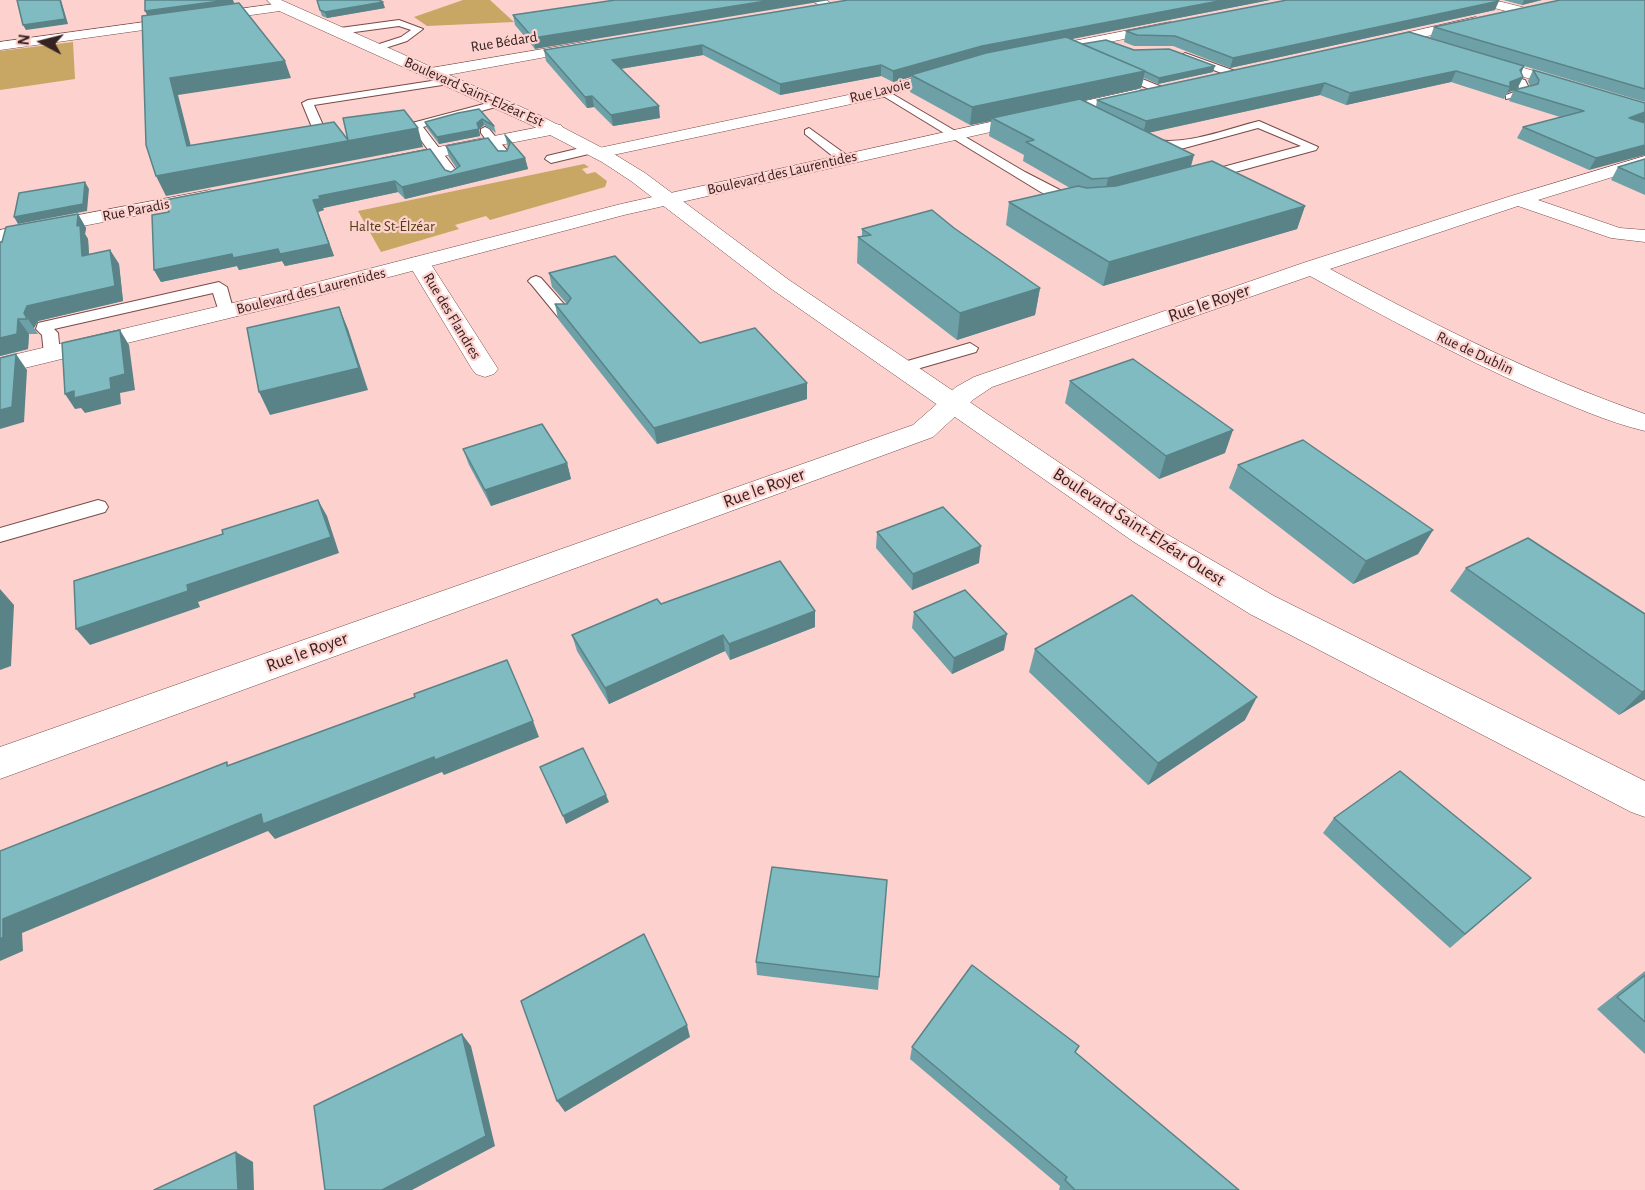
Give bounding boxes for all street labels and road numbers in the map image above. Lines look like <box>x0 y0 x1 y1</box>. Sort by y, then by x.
street label: Rue Bédard <box>469 28 539 56</box>
street label: Boulevard Saint-Elzéar Est <box>401 53 547 131</box>
street label: Rue Lavoie <box>848 75 912 107</box>
street label: Boulevard des Laurentides <box>705 147 859 199</box>
street label: Rue Paradis <box>101 195 171 225</box>
street label: Boulevard des Laurentides <box>235 264 387 318</box>
street label: Rue des Flandres <box>419 270 485 362</box>
street label: Rue le Royer <box>1165 279 1253 327</box>
street label: Rue de Dublin <box>1434 327 1516 379</box>
street label: Rue le Royer <box>720 463 808 513</box>
street label: Boulevard Saint-Elzéar Ouest <box>1049 463 1229 591</box>
street label: Rue le Royer <box>263 627 351 677</box>

